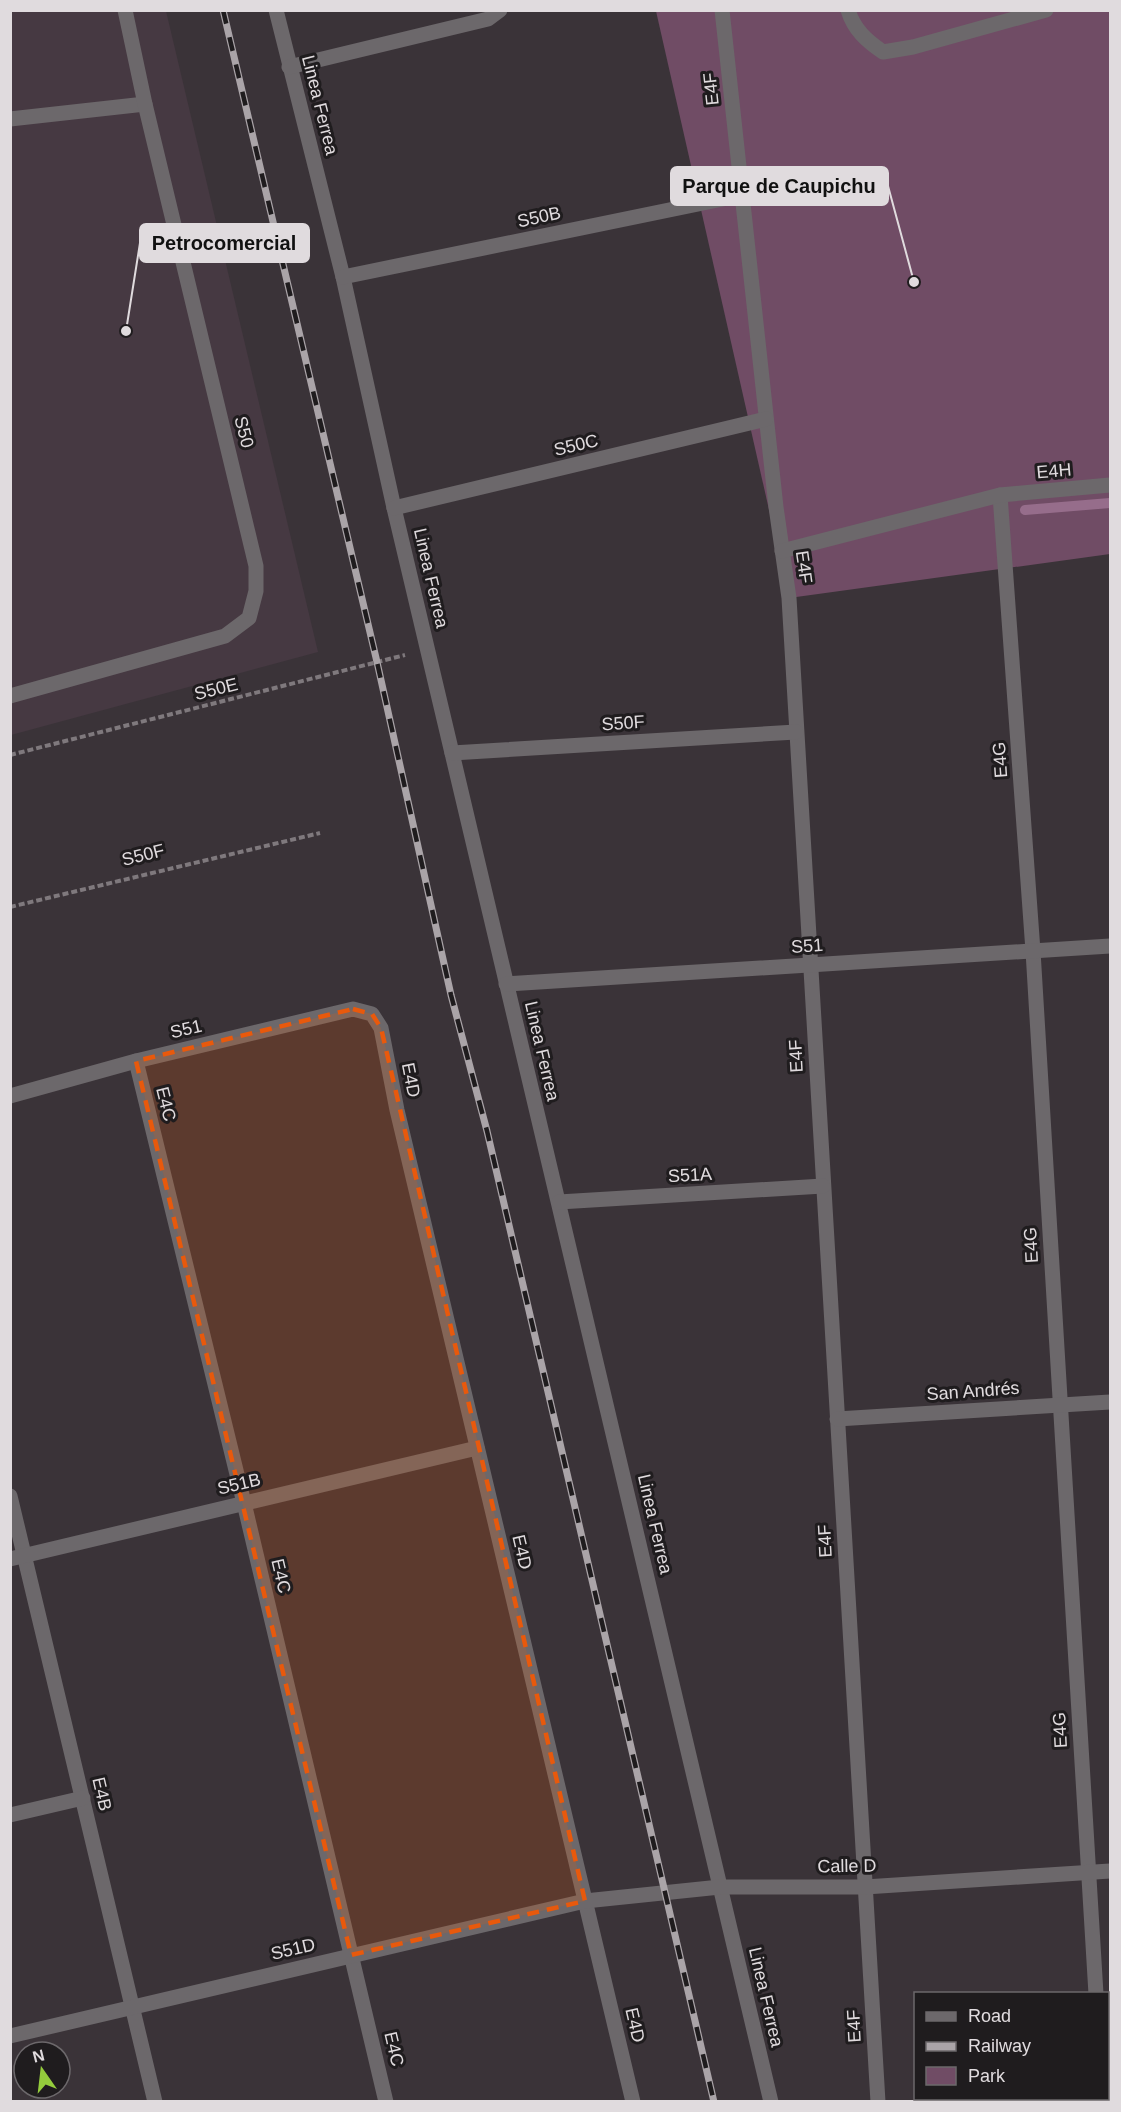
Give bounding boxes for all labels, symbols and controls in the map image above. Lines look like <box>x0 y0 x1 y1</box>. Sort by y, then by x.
street label: Linea Ferrea <box>298 53 342 158</box>
street label: E4F <box>699 72 723 106</box>
callout: Parque de Caupichu <box>671 167 888 205</box>
text: Parque de Caupichu <box>682 175 876 197</box>
street label: S50B <box>515 203 563 231</box>
callout: Petrocomercial <box>140 224 309 262</box>
text: Petrocomercial <box>152 232 296 254</box>
street label: S50 <box>230 414 258 450</box>
street label: S50C <box>552 430 600 460</box>
street label: E4H <box>1036 460 1072 482</box>
street label: Linea Ferrea <box>410 526 452 631</box>
street label: E4F <box>792 549 816 585</box>
street label: S50E <box>192 674 240 704</box>
street label: S50F <box>601 712 645 734</box>
street label: E4G <box>989 741 1011 779</box>
street label: S50F <box>120 840 166 870</box>
street label: S51 <box>790 935 824 957</box>
street label: Linea Ferrea <box>521 999 563 1104</box>
street label: S51 <box>168 1016 204 1042</box>
street label: E4F <box>785 1039 807 1073</box>
street label: E4D <box>398 1061 424 1099</box>
street label: E4C <box>152 1085 180 1123</box>
street label: S51A <box>667 1164 713 1186</box>
street label: E4G <box>1020 1226 1042 1264</box>
street label: San Andrés <box>926 1378 1020 1404</box>
street label: S51B <box>215 1469 263 1499</box>
street label: Linea Ferrea <box>634 1472 676 1577</box>
street label: E4F <box>814 1524 836 1558</box>
street label: E4D <box>508 1533 536 1571</box>
street label: E4C <box>267 1557 295 1595</box>
street label: E4G <box>1049 1711 1071 1749</box>
street label: E4B <box>88 1775 116 1813</box>
street label: Calle D <box>817 1855 877 1877</box>
street label: S51D <box>269 1934 317 1964</box>
street label: Linea Ferrea <box>745 1945 787 2050</box>
legend <box>914 1992 1109 2100</box>
street label: E4D <box>621 2006 649 2044</box>
text: Road <box>968 2006 1011 2026</box>
street label: E4F <box>843 2009 865 2043</box>
street label: E4C <box>380 2030 408 2068</box>
text: Railway <box>968 2036 1031 2056</box>
north arrow <box>12 2040 72 2100</box>
text: N <box>31 2046 46 2066</box>
text: Park <box>968 2066 1006 2086</box>

